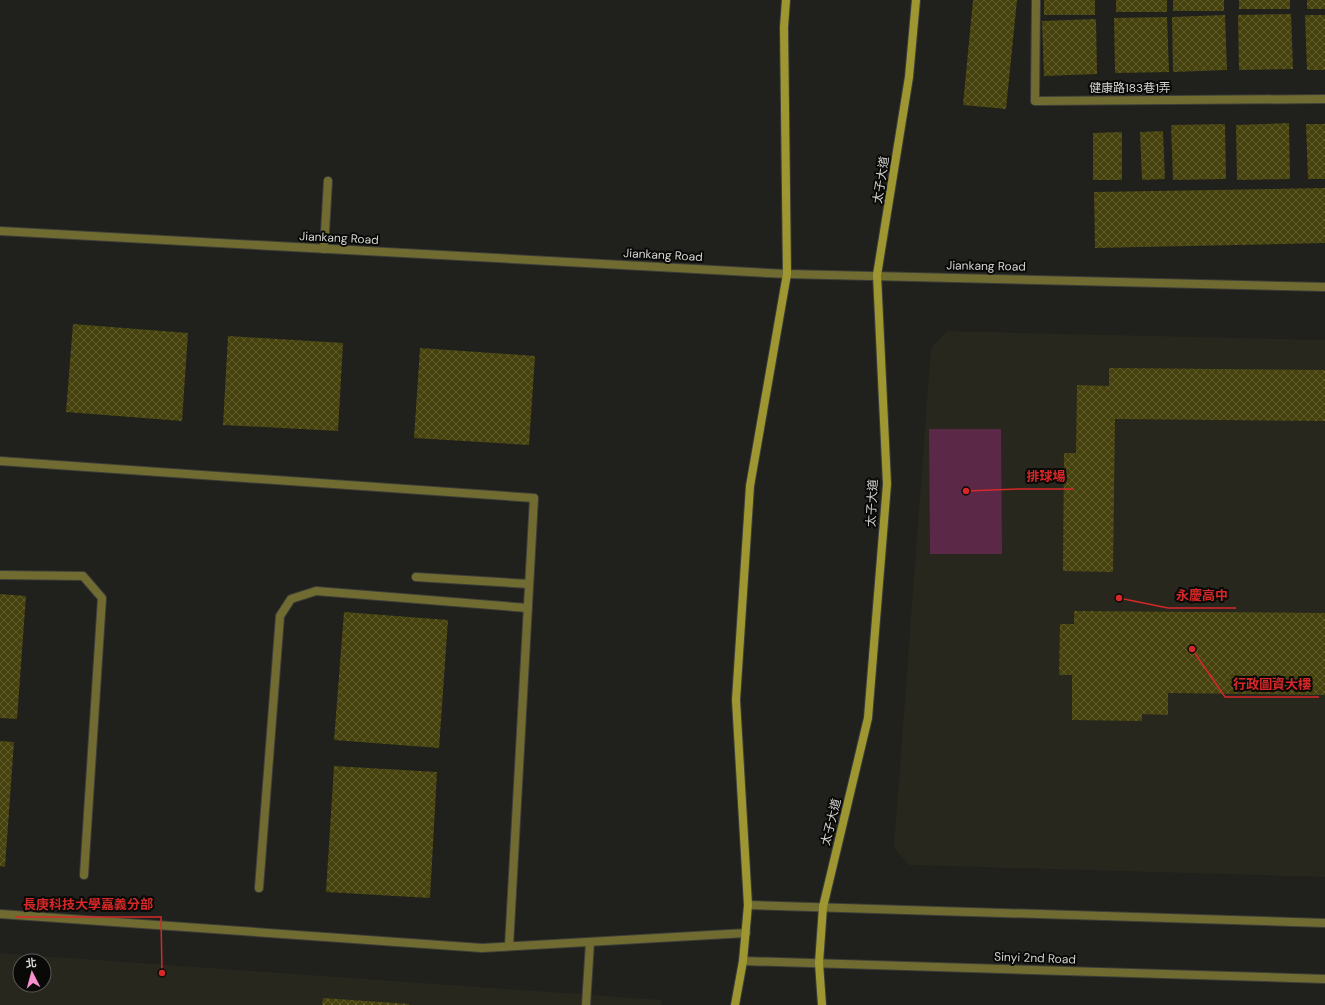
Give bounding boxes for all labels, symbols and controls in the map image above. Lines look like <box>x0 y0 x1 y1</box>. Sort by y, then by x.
street label: 健康路183巷1弄 <box>1089 80 1171 96</box>
street label: 太子大道 <box>869 155 893 205</box>
street label: Jiankang Road <box>299 228 379 248</box>
street label: Jiankang Road <box>623 245 703 265</box>
street label: Jiankang Road <box>946 257 1026 275</box>
callout: 排球場 <box>1019 464 1074 489</box>
text: 排球場 <box>1026 468 1066 485</box>
street label: 太子大道 <box>863 479 881 527</box>
callout: 永慶高中 <box>1168 583 1236 608</box>
text: 永慶高中 <box>1176 587 1228 604</box>
callout: 行政圖資大樓 <box>1225 672 1319 697</box>
text: 行政圖資大樓 <box>1233 676 1311 693</box>
street label: 太子大道 <box>817 797 845 847</box>
callout: 長庚科技大學嘉義分部 <box>15 892 161 917</box>
text: 長庚科技大學嘉義分部 <box>23 896 153 913</box>
street label: Sinyi 2nd Road <box>994 949 1076 967</box>
north arrow <box>12 953 52 993</box>
text: 北 <box>25 956 37 971</box>

